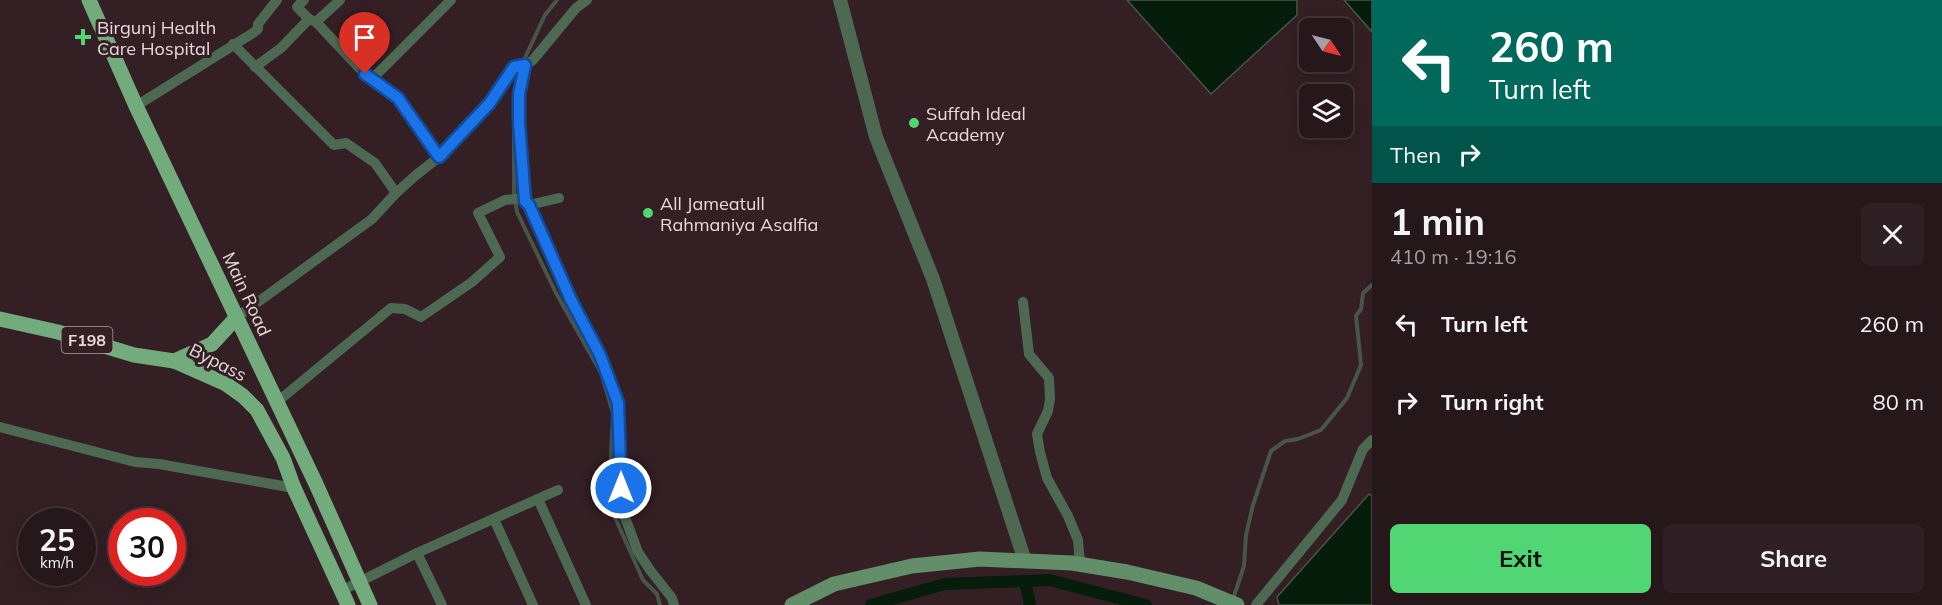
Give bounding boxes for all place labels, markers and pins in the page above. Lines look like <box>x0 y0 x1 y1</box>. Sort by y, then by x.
pin <box>339 12 390 74</box>
place label: Birgunj Health Care Hospital <box>97 16 216 60</box>
marker: Birgunj Health Care Hospital <box>74 28 92 46</box>
place label: Suffah Ideal Academy <box>926 102 1026 146</box>
marker: Suffah Ideal Academy <box>907 116 921 130</box>
place label: All Jameatull Rahmaniya Asalfia <box>660 192 818 236</box>
marker: All Jameatull Rahmaniya Asalfia <box>641 206 655 220</box>

